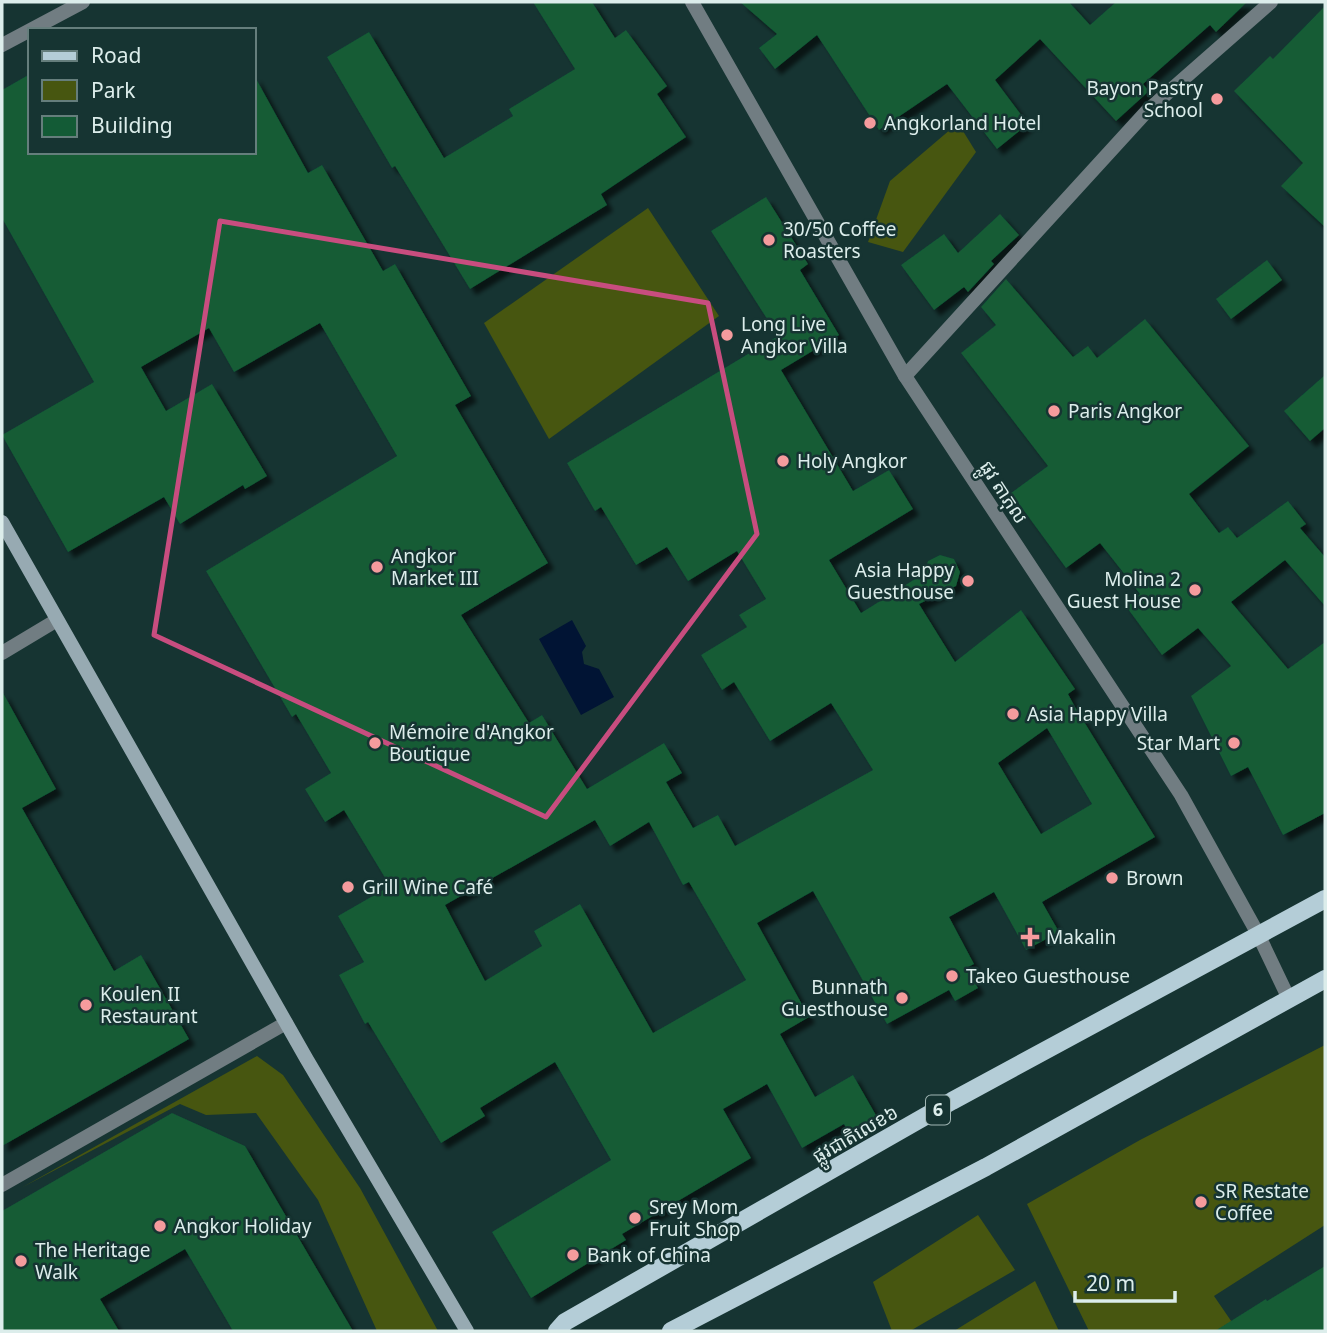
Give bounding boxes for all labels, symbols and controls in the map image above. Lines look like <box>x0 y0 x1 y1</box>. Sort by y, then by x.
legend <box>28 28 256 154</box>
text: Road <box>91 41 141 69</box>
place label: Bayon Pastry School <box>1086 75 1203 123</box>
text: Park <box>91 76 136 104</box>
marker: Bayon Pastry School <box>1209 91 1225 107</box>
place label: Angkorland Hotel <box>884 110 1041 136</box>
text: Building <box>91 111 173 139</box>
marker: Angkorland Hotel <box>862 115 878 131</box>
place label: 30/50 Coffee Roasters <box>783 216 897 264</box>
marker: 30/50 Coffee Roasters <box>761 232 777 248</box>
place label: Long Live Angkor Villa <box>741 311 848 359</box>
marker: Long Live Angkor Villa <box>719 327 735 343</box>
place label: Paris Angkor <box>1068 398 1182 424</box>
marker: Paris Angkor <box>1046 403 1062 419</box>
place label: Holy Angkor <box>797 448 907 474</box>
marker: Holy Angkor <box>775 453 791 469</box>
street label: ផ្លូវ តាភុល <box>970 455 1034 531</box>
place label: Angkor Market III <box>391 543 479 591</box>
place label: Asia Happy Guesthouse <box>847 557 954 605</box>
marker: Angkor Market III <box>369 559 385 575</box>
place label: Molina 2 Guest House <box>1067 566 1181 614</box>
marker: Asia Happy Guesthouse <box>960 573 976 589</box>
marker: Molina 2 Guest House <box>1187 582 1203 598</box>
place label: Asia Happy Villa <box>1027 701 1168 727</box>
marker: Asia Happy Villa <box>1005 706 1021 722</box>
place label: Mémoire d'Angkor Boutique <box>389 719 554 767</box>
place label: Star Mart <box>1137 730 1220 756</box>
marker: Mémoire d'Angkor Boutique <box>367 735 383 751</box>
marker: Star Mart <box>1226 735 1242 751</box>
place label: Brown <box>1126 865 1184 891</box>
marker: Brown <box>1104 870 1120 886</box>
place label: Grill Wine Café <box>362 874 493 900</box>
marker: Grill Wine Café <box>340 879 356 895</box>
place label: Makalin <box>1046 924 1116 950</box>
marker: Makalin <box>1020 927 1040 947</box>
place label: Takeo Guesthouse <box>966 963 1130 989</box>
marker: Takeo Guesthouse <box>944 968 960 984</box>
place label: Bunnath Guesthouse <box>781 974 888 1022</box>
place label: Koulen II Restaurant <box>100 981 198 1029</box>
marker: Bunnath Guesthouse <box>894 990 910 1006</box>
marker: Koulen II Restaurant <box>78 997 94 1013</box>
road number: 6 <box>926 1096 950 1125</box>
street label: ផ្លូវជាតិលេខ៦ <box>807 1099 905 1173</box>
place label: SR Restate Coffee <box>1215 1178 1309 1226</box>
place label: Srey Mom Fruit Shop <box>649 1194 741 1242</box>
marker: SR Restate Coffee <box>1193 1194 1209 1210</box>
marker: Srey Mom Fruit Shop <box>627 1210 643 1226</box>
place label: Angkor Holiday <box>174 1213 312 1239</box>
marker: Angkor Holiday <box>152 1218 168 1234</box>
place label: The Heritage Walk <box>35 1237 150 1285</box>
place label: Bank of China <box>587 1242 711 1268</box>
marker: Bank of China <box>565 1247 581 1263</box>
marker: The Heritage Walk <box>13 1253 29 1269</box>
scale bar <box>1075 1260 1175 1304</box>
text: 20 m <box>1086 1269 1135 1297</box>

